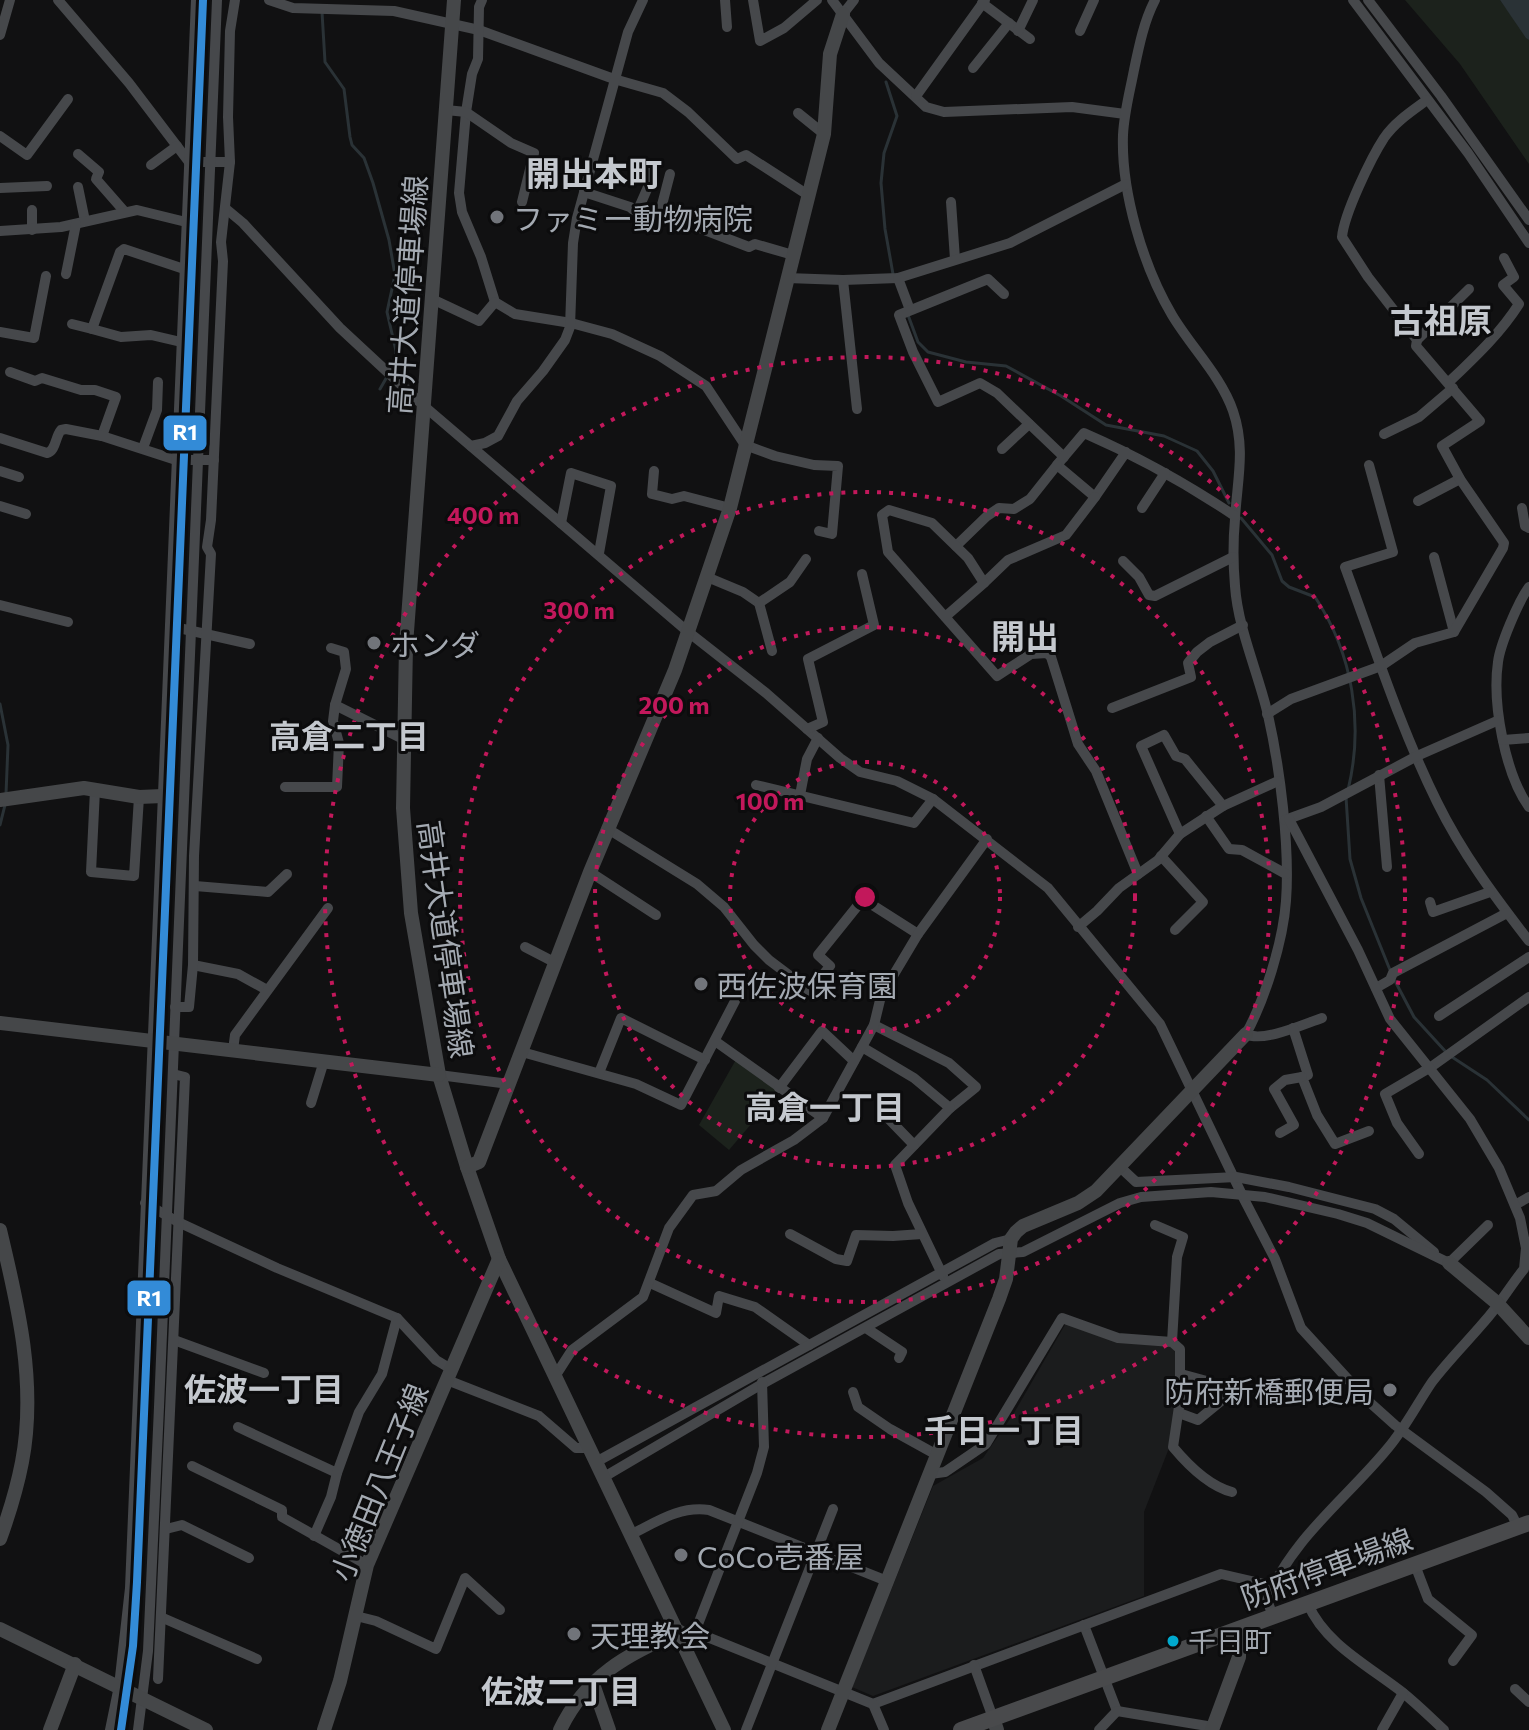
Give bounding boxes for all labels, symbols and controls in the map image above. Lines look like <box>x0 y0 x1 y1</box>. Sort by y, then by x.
district label: 開出本町 <box>526 151 662 193</box>
street label: 高井大道停車場線 <box>379 174 433 416</box>
place label: ファミー動物病院 <box>513 199 753 236</box>
marker: ファミー動物病院 <box>488 208 506 226</box>
district label: 古祖原 <box>1390 298 1492 340</box>
line badge: R1 <box>162 414 208 452</box>
text: R1 <box>172 418 198 445</box>
text: 400 m <box>447 500 519 529</box>
text: 300 m <box>543 595 615 624</box>
district label: 開出 <box>991 614 1059 656</box>
place label: ホンダ <box>390 625 480 662</box>
marker: ホンダ <box>365 634 383 652</box>
text: 200 m <box>639 690 709 719</box>
district label: 高倉二丁目 <box>269 715 429 755</box>
text: 100 m <box>736 786 804 815</box>
street label: 高井大道停車場線 <box>412 818 482 1060</box>
centre of rings <box>851 883 879 911</box>
place label: 西佐波保育園 <box>717 966 897 1003</box>
marker: 西佐波保育園 <box>692 975 710 993</box>
district label: 高倉一丁目 <box>745 1086 905 1126</box>
line badge: R1 <box>126 1279 172 1317</box>
text: R1 <box>136 1284 162 1311</box>
district label: 佐波一丁目 <box>184 1368 344 1408</box>
place label: 防府新橋郵便局 <box>1164 1372 1374 1409</box>
street label: 小徳田八王子線 <box>322 1378 434 1586</box>
marker: 防府新橋郵便局 <box>1381 1381 1399 1399</box>
district label: 千日一丁目 <box>924 1409 1084 1449</box>
street label: 防府停車場線 <box>1235 1519 1417 1615</box>
place label: CoCo壱番屋 <box>697 1537 864 1574</box>
marker: CoCo壱番屋 <box>672 1546 690 1564</box>
place label: 天理教会 <box>590 1616 710 1653</box>
place label: 千日町 <box>1188 1624 1272 1658</box>
marker: 天理教会 <box>565 1625 583 1643</box>
marker: 千日町 <box>1165 1633 1181 1649</box>
district label: 佐波二丁目 <box>481 1670 641 1710</box>

